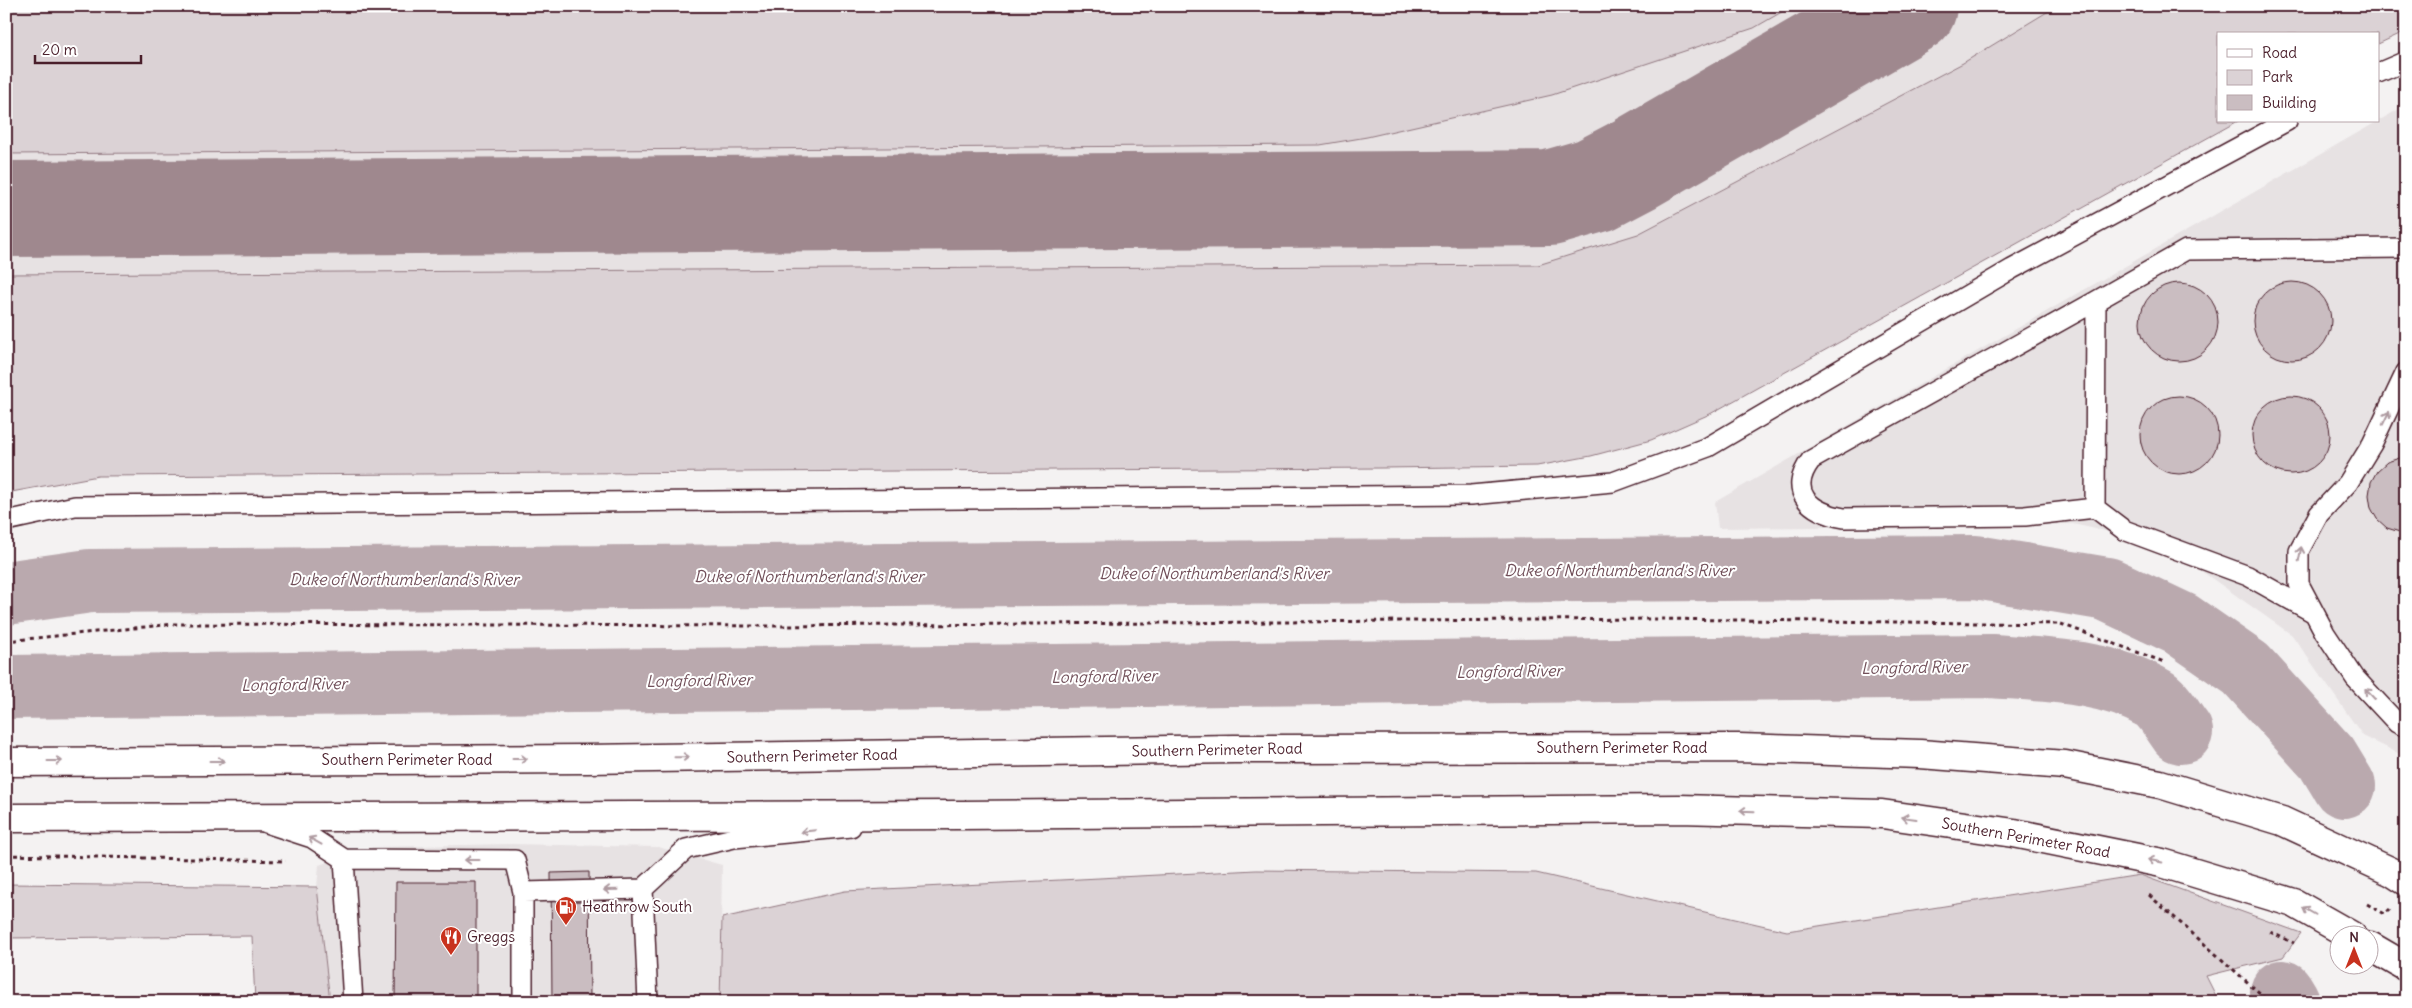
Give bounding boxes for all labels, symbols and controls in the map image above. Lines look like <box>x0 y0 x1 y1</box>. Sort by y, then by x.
scale bar <box>35 32 141 64</box>
legend <box>2217 32 2380 122</box>
text: 20 m <box>42 40 77 59</box>
text: Road <box>2262 43 2297 62</box>
text: Park <box>2262 67 2293 86</box>
text: Building <box>2262 93 2317 112</box>
one-way arrow <box>2381 410 2391 425</box>
one-way arrow <box>2296 546 2306 562</box>
water label: Duke of Northumberland's River <box>1504 560 1736 580</box>
water label: Duke of Northumberland's River <box>1099 563 1331 583</box>
water label: Duke of Northumberland's River <box>694 566 926 586</box>
water label: Duke of Northumberland's River <box>289 569 521 589</box>
water label: Longford River <box>1861 656 1970 678</box>
water label: Longford River <box>1456 660 1565 682</box>
water label: Longford River <box>1051 665 1160 687</box>
water label: Longford River <box>646 669 755 691</box>
water label: Longford River <box>241 673 350 695</box>
one-way arrow <box>2364 688 2376 701</box>
street label: Southern Perimeter Road <box>1537 738 1708 757</box>
street label: Southern Perimeter Road <box>1131 739 1303 760</box>
street label: Southern Perimeter Road <box>726 745 898 766</box>
street label: Southern Perimeter Road <box>322 750 493 769</box>
one-way arrow <box>674 753 690 762</box>
one-way arrow <box>512 754 528 764</box>
one-way arrow <box>46 756 63 766</box>
one-way arrow <box>209 756 225 766</box>
one-way arrow <box>1739 806 1755 815</box>
one-way arrow <box>1901 813 1917 823</box>
street label: Southern Perimeter Road <box>1940 813 2112 862</box>
one-way arrow <box>801 826 817 836</box>
one-way arrow <box>308 836 323 846</box>
one-way arrow <box>465 855 481 865</box>
one-way arrow <box>2148 856 2164 866</box>
one-way arrow <box>603 885 619 894</box>
fuel station icon: Heathrow South <box>554 895 578 926</box>
place label: Heathrow South <box>582 897 692 916</box>
one-way arrow <box>2303 906 2317 916</box>
restaurant icon: Greggs <box>439 925 463 956</box>
north arrow <box>2330 926 2380 976</box>
place label: Greggs <box>467 927 515 946</box>
text: N <box>2349 928 2359 946</box>

